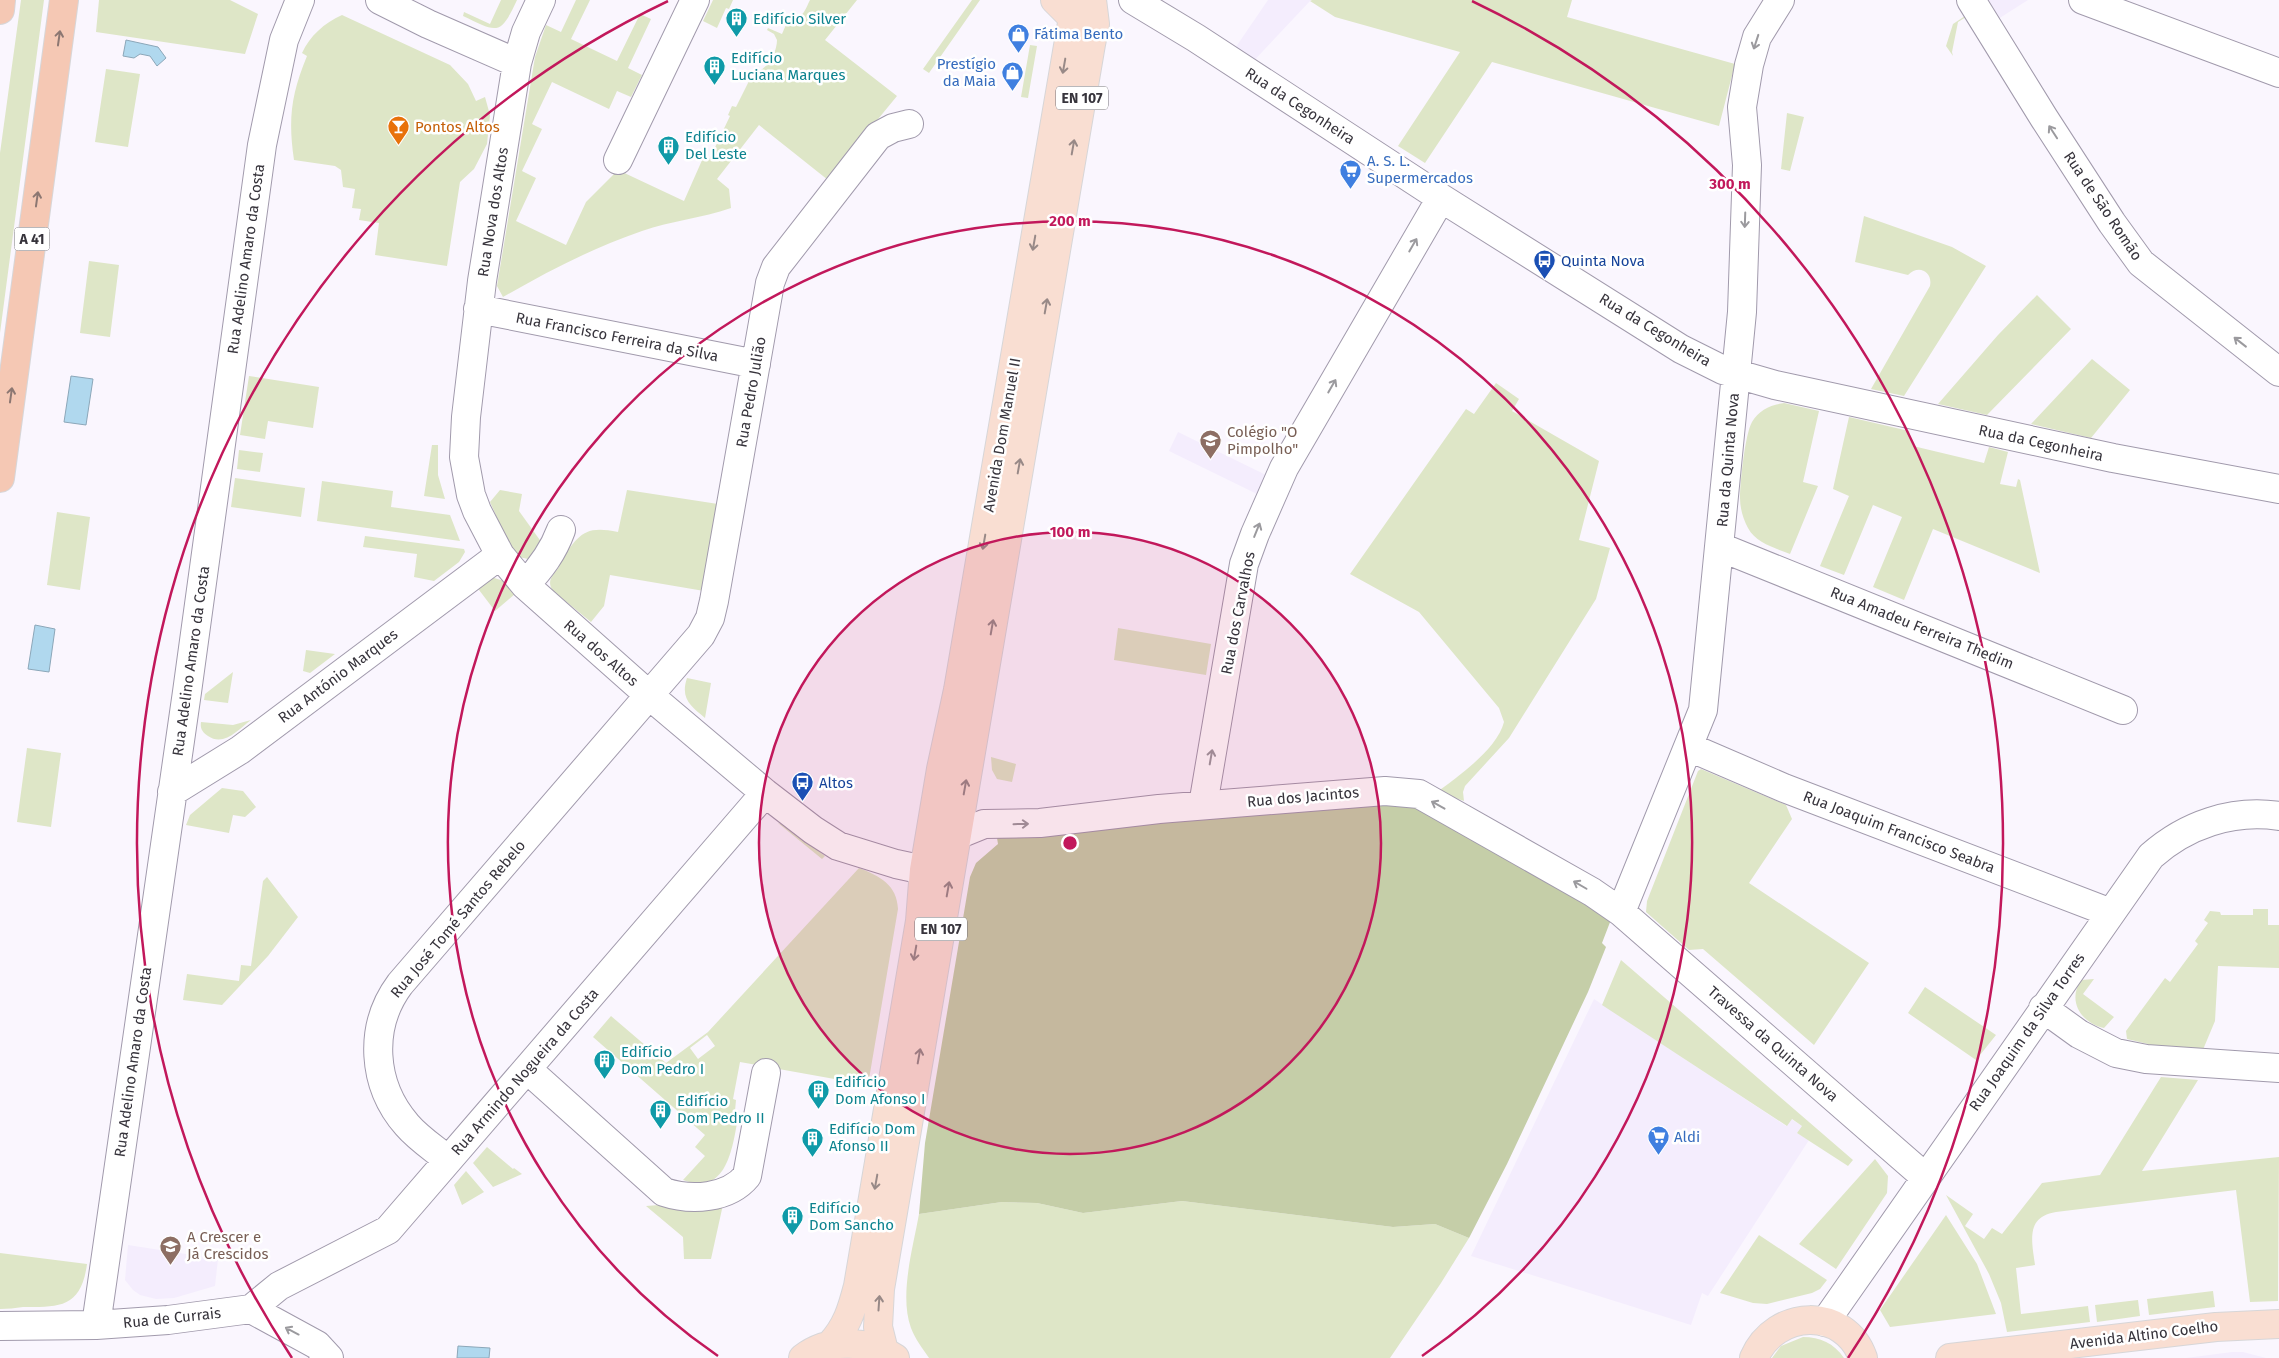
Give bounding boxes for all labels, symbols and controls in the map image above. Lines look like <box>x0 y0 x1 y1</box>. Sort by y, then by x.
building icon: Edifício Silver <box>725 7 749 38</box>
place label: Edifício Silver <box>753 10 846 28</box>
shop icon: Fátima Bento <box>1006 22 1030 53</box>
place label: Fátima Bento <box>1034 25 1123 43</box>
one-way arrow <box>54 31 64 47</box>
one-way arrow <box>1751 34 1760 49</box>
place label: Edifício Luciana Marques <box>731 49 846 84</box>
building icon: Edifício Luciana Marques <box>703 55 727 86</box>
place label: Prestígio da Maia <box>937 55 996 90</box>
one-way arrow <box>1059 57 1069 73</box>
shop icon: Prestígio da Maia <box>1000 61 1024 92</box>
street label: Rua da Cegonheira <box>1242 64 1358 148</box>
road number: EN 107 <box>1056 86 1108 110</box>
bar icon: Pontos Altos <box>387 115 411 146</box>
place label: Pontos Altos <box>415 118 500 136</box>
one-way arrow <box>2048 125 2058 139</box>
place label: Edifício Del Leste <box>685 128 747 163</box>
building icon: Edifício Del Leste <box>657 134 681 165</box>
one-way arrow <box>1069 140 1079 156</box>
street label: Rua Nova dos Altos <box>474 146 512 278</box>
street label: Rua de São Romão <box>2060 148 2146 264</box>
place label: A. S. L. Supermercados <box>1367 152 1473 187</box>
supermarket icon: A. S. L. Supermercados <box>1339 158 1363 189</box>
street label: Rua Adelino Amaro da Costa <box>224 163 268 355</box>
text: 300 m <box>1708 175 1751 193</box>
one-way arrow <box>33 192 43 208</box>
text: 200 m <box>1049 212 1091 230</box>
one-way arrow <box>1740 212 1750 228</box>
road number: A 41 <box>15 228 50 250</box>
one-way arrow <box>1029 235 1039 251</box>
one-way arrow <box>1409 238 1419 253</box>
bus stop icon: Quinta Nova <box>1533 249 1557 280</box>
place label: Quinta Nova <box>1561 252 1645 270</box>
street label: Rua da Cegonheira <box>1596 290 1714 370</box>
one-way arrow <box>1042 299 1052 315</box>
street label: Rua Francisco Ferreira da Silva <box>514 309 720 365</box>
street label: Rua Pedro Julião <box>732 335 770 449</box>
one-way arrow <box>2233 337 2247 347</box>
street label: Avenida Dom Manuel II <box>980 357 1024 513</box>
one-way arrow <box>1327 378 1337 393</box>
one-way arrow <box>6 387 16 403</box>
street label: Rua da Quinta Nova <box>1713 392 1743 528</box>
street label: Rua da Cegonheira <box>1977 421 2105 465</box>
place label: Colégio "O Pimpolho" <box>1227 423 1298 458</box>
school or university icon: Colégio "O Pimpolho" <box>1199 429 1223 460</box>
one-way arrow <box>1015 459 1025 475</box>
one-way arrow <box>1253 522 1262 537</box>
text: 100 m <box>1050 523 1090 541</box>
one-way arrow <box>978 533 988 549</box>
street label: Rua dos Carvalhos <box>1217 550 1259 676</box>
street label: Rua Adelino Amaro da Costa <box>169 565 213 757</box>
street label: Rua Amadeu Ferreira Thedim <box>1828 583 2016 673</box>
street label: Rua dos Altos <box>560 616 642 690</box>
one-way arrow <box>987 619 997 635</box>
street label: Rua António Marques <box>275 625 401 727</box>
one-way arrow <box>1207 749 1217 765</box>
bus stop icon: Altos <box>791 771 815 802</box>
place label: Altos <box>819 774 853 792</box>
one-way arrow <box>960 779 970 795</box>
street label: Rua dos Jacintos <box>1246 783 1360 811</box>
street label: Rua Joaquim Francisco Seabra <box>1801 787 1997 877</box>
one-way arrow <box>1431 800 1446 810</box>
one-way arrow <box>1012 819 1028 828</box>
centre of rings <box>1061 834 1079 852</box>
street label: Rua José Tomé Santos Rebelo <box>387 836 529 1002</box>
one-way arrow <box>1573 880 1587 890</box>
one-way arrow <box>943 881 953 897</box>
road number: EN 107 <box>915 918 967 941</box>
one-way arrow <box>909 944 919 960</box>
street label: Rua Joaquim da Silva Torres <box>1965 949 2089 1115</box>
street label: Rua Adelino Amaro da Costa <box>111 966 155 1158</box>
street label: Travessa da Quinta Nova <box>1704 983 1842 1105</box>
street label: Rua Armindo Nogueira da Costa <box>448 985 602 1159</box>
place label: Edifício Dom Pedro I <box>621 1043 704 1078</box>
one-way arrow <box>915 1048 925 1064</box>
building icon: Edifício Dom Pedro I <box>593 1049 617 1080</box>
place label: Edifício Dom Afonso I <box>835 1073 925 1108</box>
building icon: Edifício Dom Afonso I <box>807 1079 831 1110</box>
place label: Edifício Dom Pedro II <box>677 1092 765 1127</box>
building icon: Edifício Dom Pedro II <box>649 1098 673 1129</box>
place label: Edifício Dom Afonso II <box>829 1120 916 1155</box>
supermarket icon: Aldi <box>1646 1125 1670 1156</box>
building icon: Edifício Dom Afonso II <box>801 1126 825 1157</box>
place label: Aldi <box>1674 1128 1700 1146</box>
one-way arrow <box>870 1174 880 1190</box>
place label: Edifício Dom Sancho <box>809 1199 894 1234</box>
building icon: Edifício Dom Sancho <box>781 1205 805 1236</box>
place label: A Crescer e Já Crescidos <box>187 1228 269 1263</box>
school or university icon: A Crescer e Já Crescidos <box>159 1234 183 1265</box>
one-way arrow <box>874 1295 883 1311</box>
street label: Rua de Currais <box>122 1304 222 1332</box>
street label: Avenida Altino Coelho <box>2069 1317 2219 1353</box>
one-way arrow <box>284 1326 299 1336</box>

